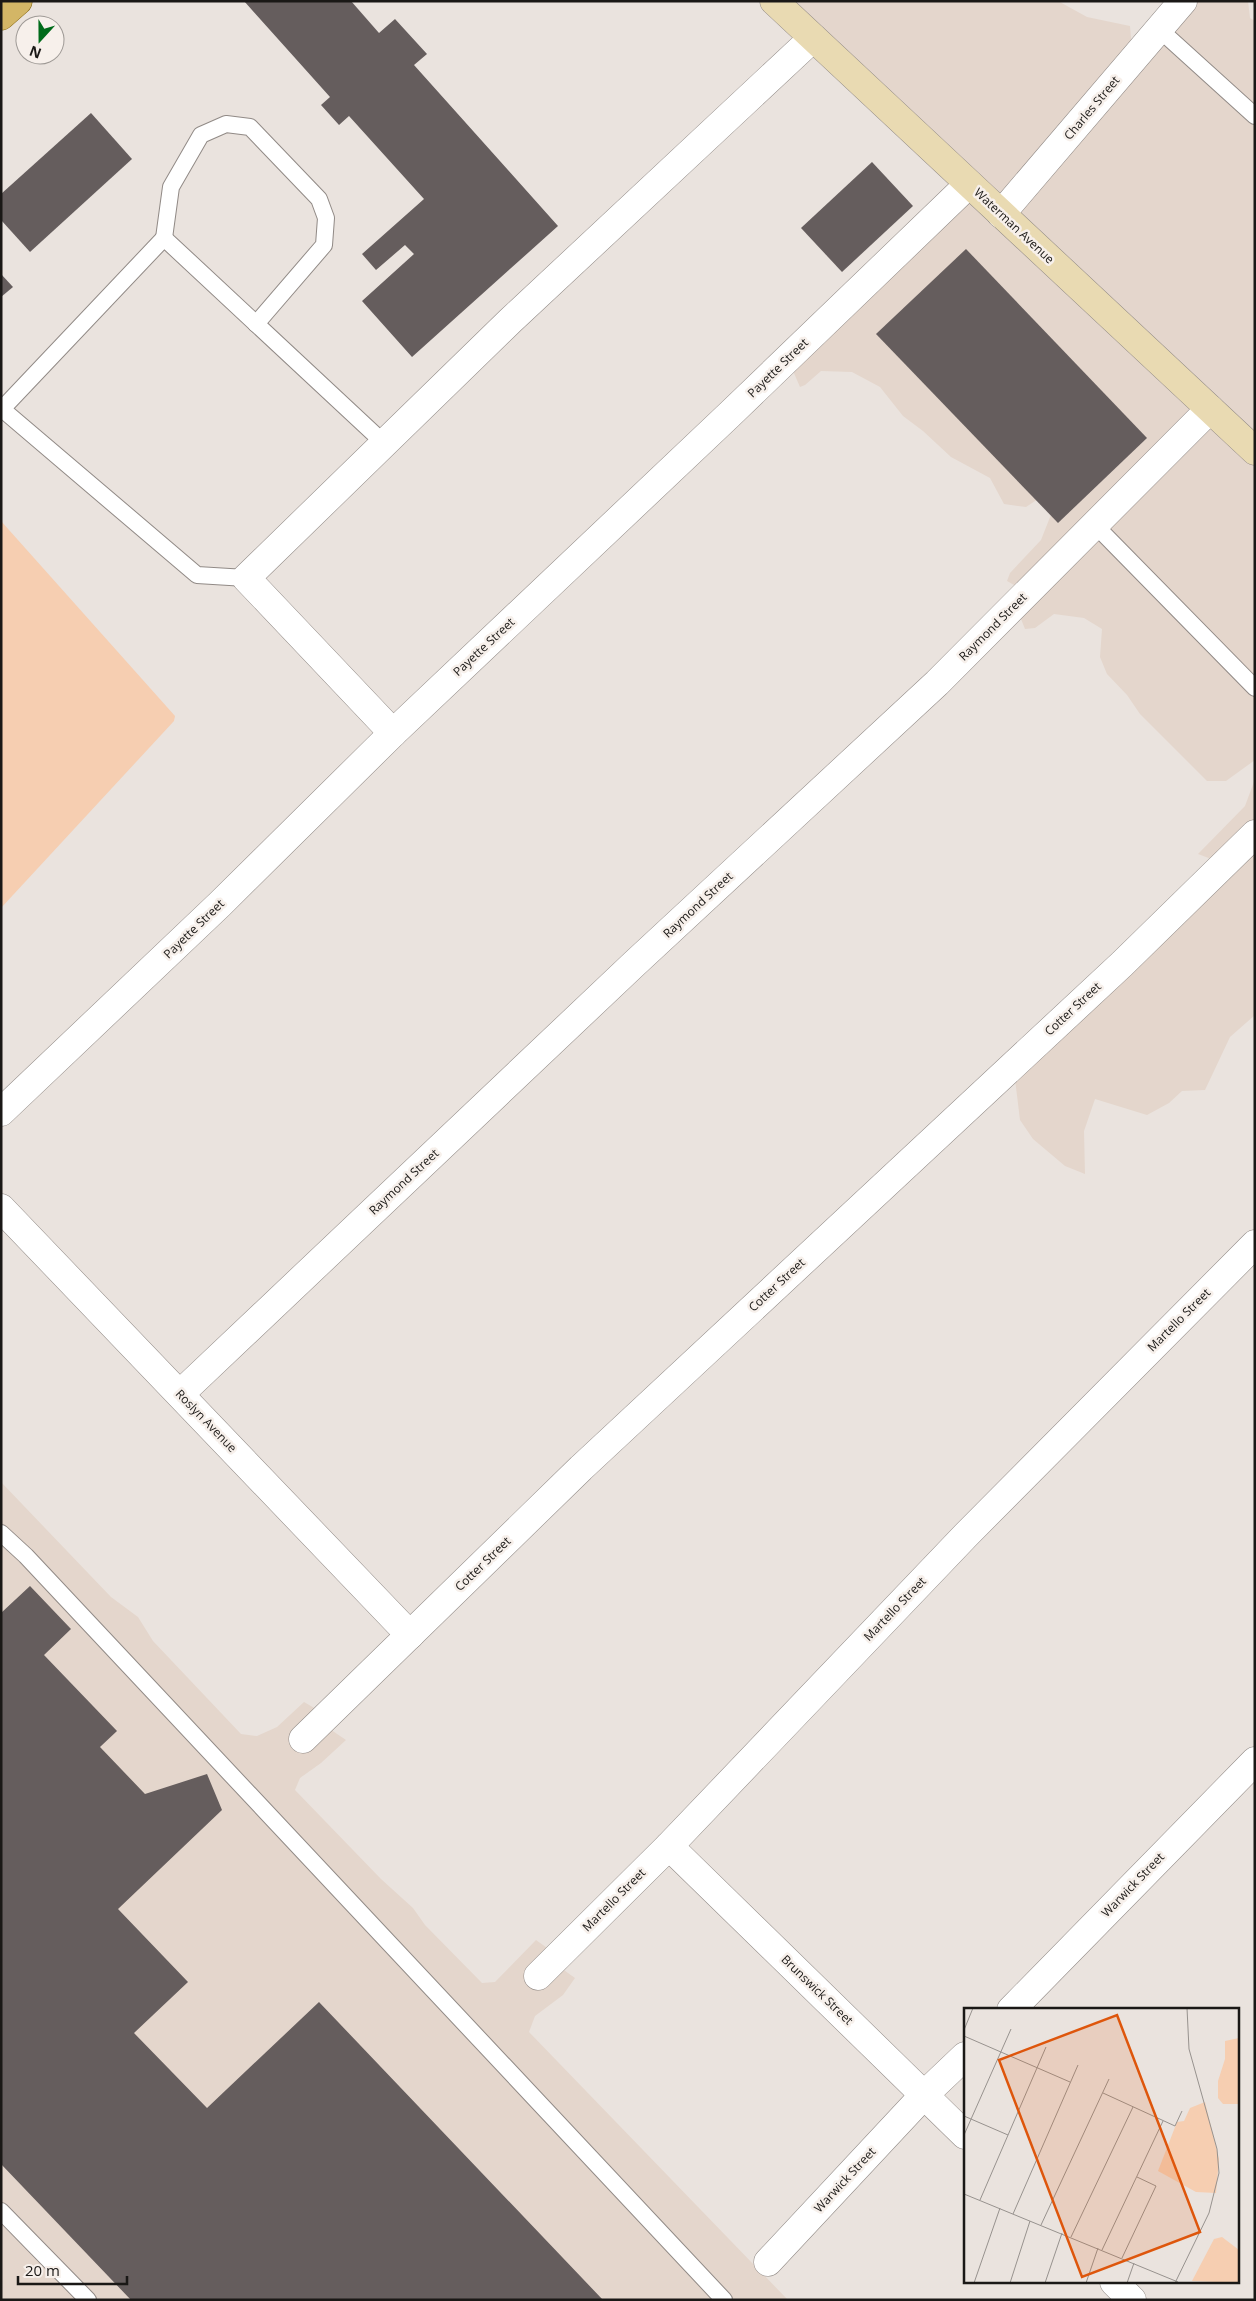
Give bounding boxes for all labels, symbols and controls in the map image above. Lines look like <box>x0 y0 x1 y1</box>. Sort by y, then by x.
north arrow <box>15 15 65 65</box>
text: N <box>26 42 44 64</box>
street label: Charles Street <box>1060 72 1123 143</box>
street label: Waterman Avenue <box>971 184 1058 267</box>
street label: Payette Street <box>743 334 812 401</box>
street label: Raymond Street <box>955 589 1030 664</box>
street label: Payette Street <box>449 614 518 680</box>
street label: Raymond Street <box>659 868 736 941</box>
street label: Payette Street <box>159 895 228 962</box>
street label: Cotter Street <box>1041 978 1105 1039</box>
street label: Raymond Street <box>365 1145 442 1218</box>
street label: Cotter Street <box>745 1254 809 1315</box>
street label: Martello Street <box>1143 1284 1214 1355</box>
street label: Roslyn Avenue <box>172 1385 241 1456</box>
street label: Cotter Street <box>451 1533 514 1595</box>
street label: Martello Street <box>860 1573 930 1645</box>
street label: Warwick Street <box>1097 1849 1168 1921</box>
street label: Martello Street <box>578 1864 649 1935</box>
street label: Brunswick Street <box>778 1951 857 2028</box>
inset map <box>964 2008 1238 2284</box>
street label: Warwick Street <box>810 2143 879 2216</box>
scale bar <box>18 2254 126 2286</box>
text: 20 m <box>25 2260 60 2280</box>

